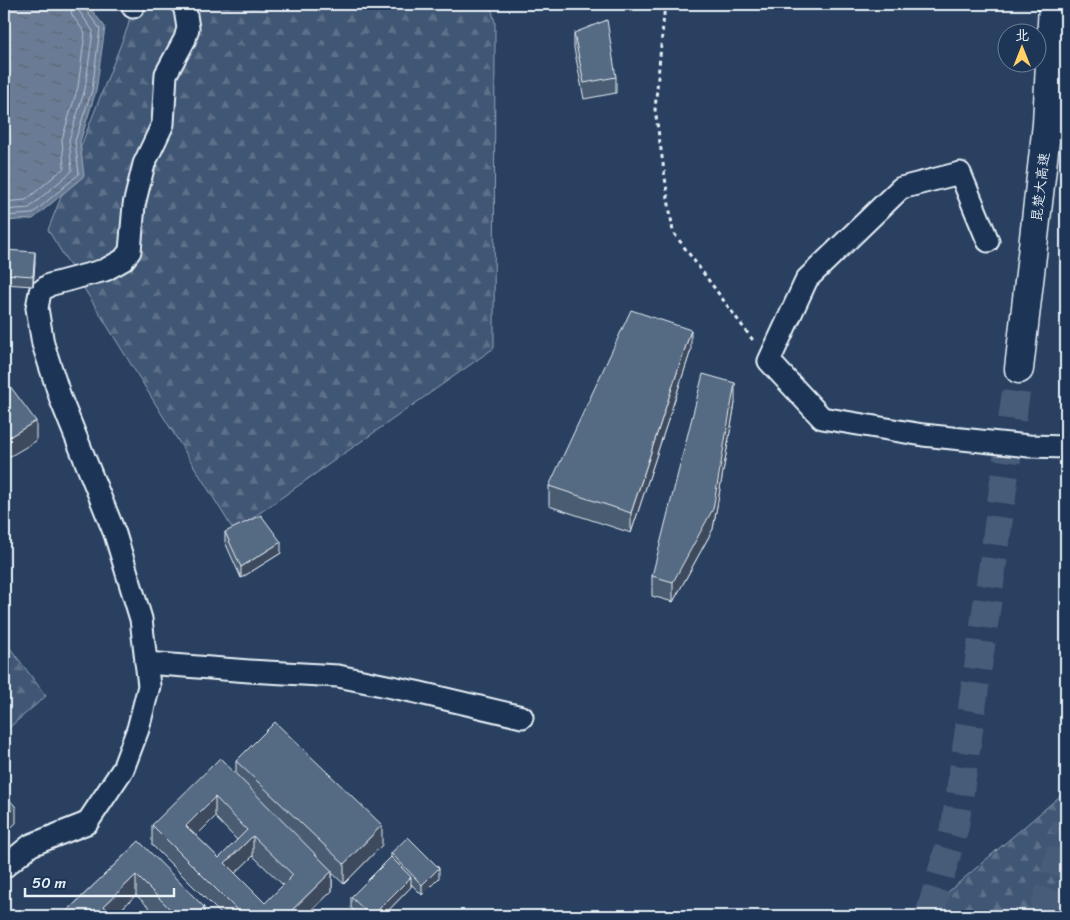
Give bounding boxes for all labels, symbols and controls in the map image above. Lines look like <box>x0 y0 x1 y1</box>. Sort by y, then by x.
north arrow <box>998 22 1048 72</box>
text: 北 <box>1015 23 1029 48</box>
street label: 昆楚大高速 <box>1024 151 1057 223</box>
scale bar <box>25 865 174 897</box>
text: 50 m <box>32 870 67 896</box>

